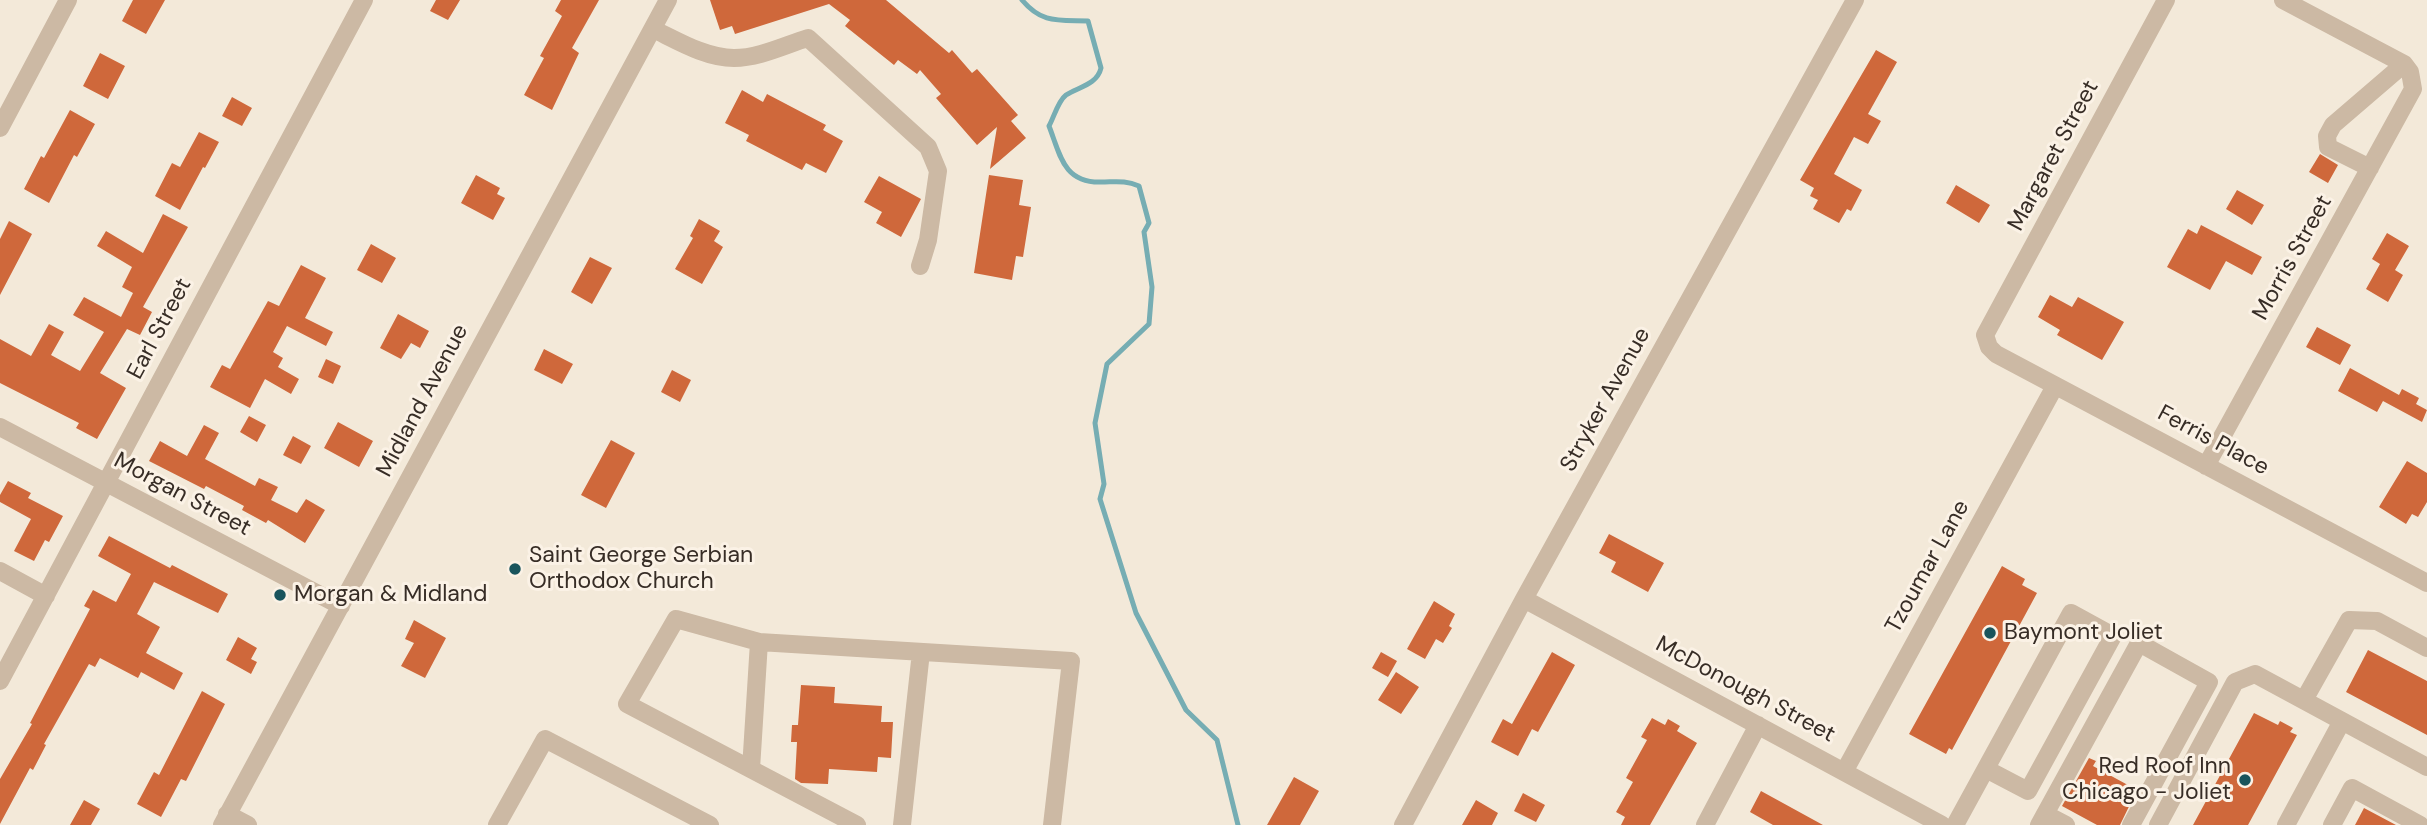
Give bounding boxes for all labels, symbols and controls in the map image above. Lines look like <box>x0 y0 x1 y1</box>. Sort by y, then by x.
street label: Margaret Street <box>2003 76 2105 236</box>
street label: Morris Street <box>2247 191 2339 325</box>
street label: Earl Street <box>122 274 198 384</box>
street label: Midland Avenue <box>371 320 475 482</box>
street label: Stryker Avenue <box>1555 323 1657 477</box>
street label: Ferris Place <box>2153 400 2273 482</box>
street label: Morgan Street <box>109 447 255 543</box>
street label: Tzoumar Lane <box>1880 496 1976 638</box>
place label: Saint George Serbian Orthodox Church <box>529 542 753 596</box>
marker: Saint George Serbian Orthodox Church <box>507 561 523 577</box>
place label: Morgan & Midland <box>294 581 487 609</box>
marker: Morgan & Midland <box>272 587 288 603</box>
place label: Baymont Joliet <box>2004 619 2163 647</box>
marker: Baymont Joliet <box>1982 625 1998 641</box>
street label: McDonough Street <box>1651 631 1839 749</box>
place label: Red Roof Inn Chicago - Joliet <box>2062 753 2231 807</box>
marker: Red Roof Inn Chicago - Joliet <box>2237 772 2253 788</box>

